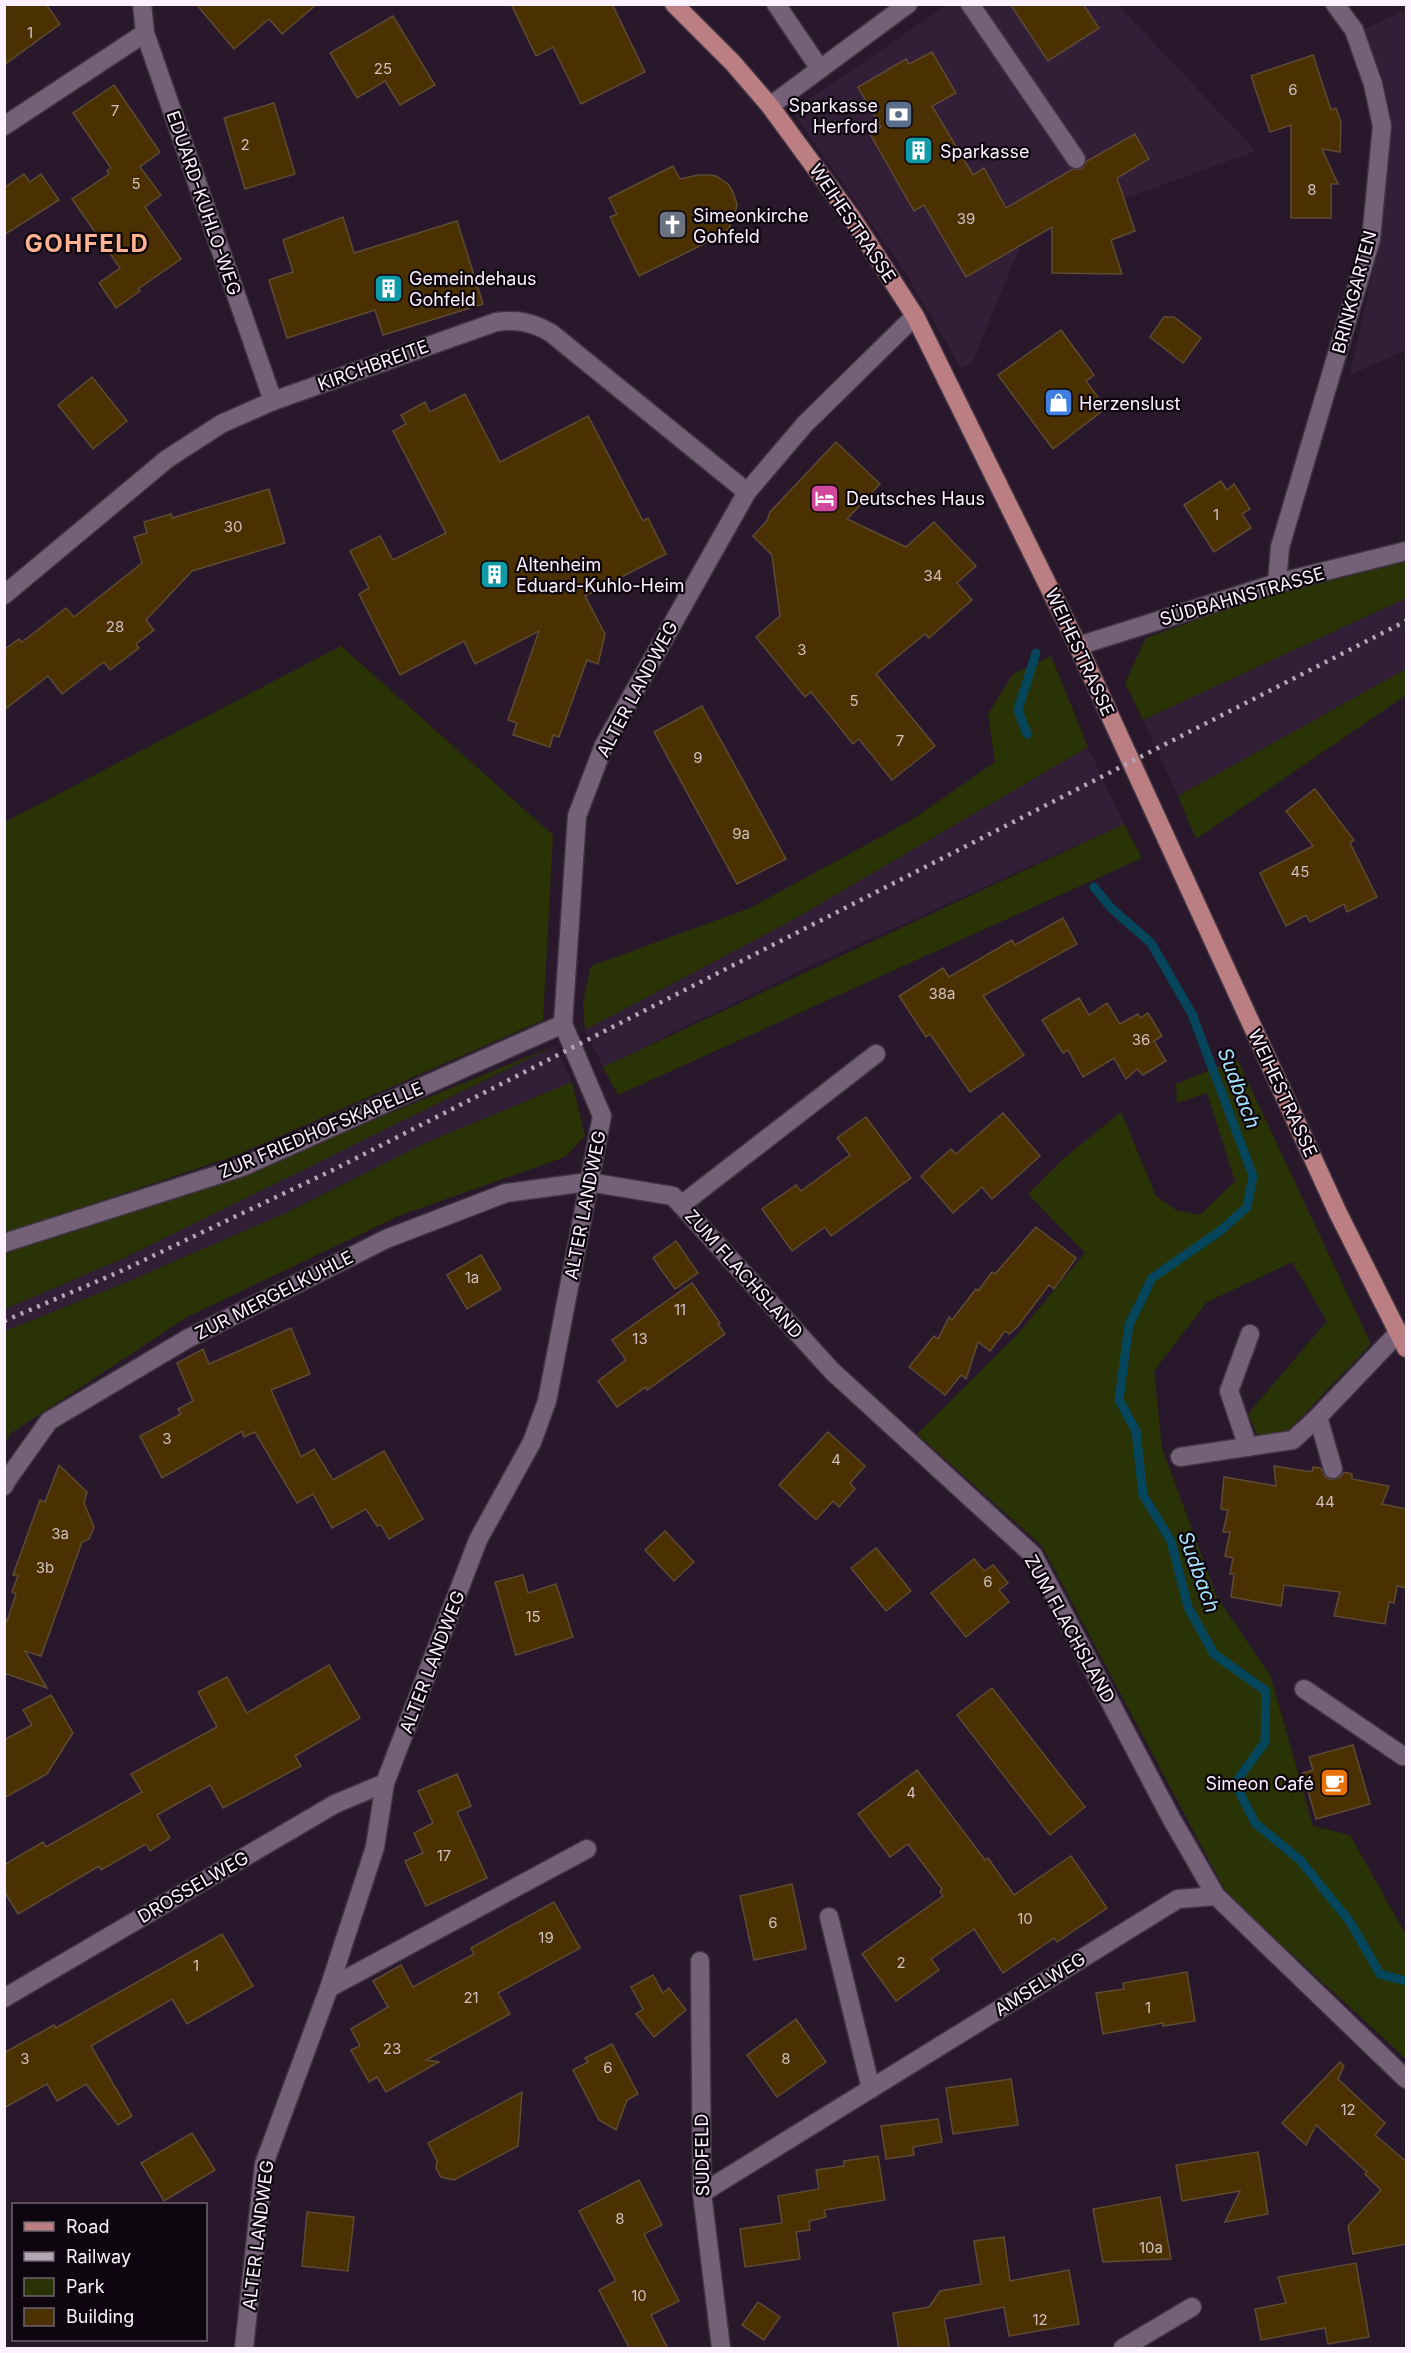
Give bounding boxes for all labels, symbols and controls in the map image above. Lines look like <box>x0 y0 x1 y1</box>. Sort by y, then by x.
house number: 1 <box>27 23 33 42</box>
house number: 25 <box>374 59 392 78</box>
house number: 6 <box>1288 80 1298 99</box>
place label: Sparkasse Herford <box>789 95 878 137</box>
bank icon: Sparkasse Herford <box>883 99 915 131</box>
house number: 7 <box>111 101 119 120</box>
street label: EDUARD-KUHLO-WEG <box>163 108 245 298</box>
house number: 2 <box>240 135 250 154</box>
building icon: Sparkasse <box>903 135 935 167</box>
place label: Sparkasse <box>940 141 1029 162</box>
street label: WEIHESTRASSE <box>806 160 900 286</box>
house number: 5 <box>131 174 141 193</box>
house number: 8 <box>1307 180 1317 199</box>
place label: Simeonkirche Gohfeld <box>693 205 809 247</box>
church icon: Simeonkirche Gohfeld <box>656 209 688 241</box>
house number: 39 <box>957 209 975 228</box>
street label: BRINKGARTEN <box>1328 228 1380 356</box>
district label: GOHFELD <box>25 229 149 258</box>
place label: Gemeindehaus Gohfeld <box>409 268 537 310</box>
building icon: Gemeindehaus Gohfeld <box>372 272 404 304</box>
street label: KIRCHBREITE <box>315 335 431 395</box>
shop icon: Herzenslust <box>1042 387 1074 419</box>
place label: Herzenslust <box>1079 393 1180 414</box>
hotel icon: Deutsches Haus <box>809 482 841 514</box>
place label: Deutsches Haus <box>846 488 985 509</box>
house number: 1 <box>1213 505 1219 524</box>
house number: 30 <box>224 517 242 536</box>
place label: Altenheim Eduard-Kuhlo-Heim <box>516 554 685 596</box>
building icon: Altenheim Eduard-Kuhlo-Heim <box>479 558 511 590</box>
street label: SÜDBAHNSTRASSE <box>1157 561 1327 630</box>
house number: 34 <box>924 566 942 585</box>
street label: WEIHESTRASSE <box>1041 585 1119 719</box>
house number: 28 <box>106 617 124 636</box>
street label: ALTER LANDWEG <box>592 617 682 761</box>
house number: 3 <box>797 640 807 659</box>
house number: 5 <box>849 691 859 710</box>
house number: 7 <box>896 731 904 750</box>
house number: 9 <box>693 748 703 767</box>
house number: 9a <box>732 824 750 843</box>
house number: 45 <box>1291 862 1309 881</box>
house number: 38a <box>929 984 955 1003</box>
street label: WEIHESTRASSE <box>1244 1026 1322 1160</box>
house number: 36 <box>1132 1030 1150 1049</box>
water label: Sudbach <box>1213 1044 1265 1132</box>
street label: ZUR FRIEDHOFSKAPELLE <box>216 1077 426 1183</box>
street label: ALTER LANDWEG <box>560 1129 610 1281</box>
street label: ZUM FLACHSLAND <box>681 1205 807 1343</box>
street label: ZUR MERGELKUHLE <box>192 1246 356 1344</box>
house number: 1a <box>465 1268 479 1287</box>
house number: 11 <box>674 1300 686 1319</box>
house number: 13 <box>632 1329 648 1348</box>
house number: 3 <box>162 1429 172 1448</box>
house number: 4 <box>831 1450 841 1469</box>
house number: 44 <box>1315 1492 1335 1511</box>
house number: 3a <box>51 1524 69 1543</box>
water label: Sudbach <box>1173 1528 1225 1616</box>
street label: ZUM FLACHSLAND <box>1021 1551 1119 1707</box>
house number: 3b <box>36 1558 54 1577</box>
house number: 6 <box>983 1572 993 1591</box>
street label: ALTER LANDWEG <box>395 1588 469 1736</box>
house number: 15 <box>525 1607 541 1626</box>
cafe icon: Simeon Café <box>1319 1767 1351 1799</box>
place label: Simeon Café <box>1205 1773 1314 1794</box>
house number: 4 <box>906 1783 916 1802</box>
house number: 17 <box>437 1846 451 1865</box>
street label: DROSSELWEG <box>134 1847 252 1927</box>
house number: 10 <box>1017 1909 1033 1928</box>
house number: 6 <box>768 1913 778 1932</box>
house number: 19 <box>538 1928 554 1947</box>
street label: AMSELWEG <box>991 1948 1089 2020</box>
house number: 2 <box>896 1953 906 1972</box>
house number: 1 <box>193 1956 199 1975</box>
house number: 21 <box>463 1988 479 2007</box>
house number: 1 <box>1145 1998 1151 2017</box>
house number: 23 <box>383 2039 401 2058</box>
house number: 3 <box>20 2049 30 2068</box>
house number: 8 <box>781 2049 791 2068</box>
house number: 6 <box>603 2058 613 2077</box>
house number: 12 <box>1340 2100 1356 2119</box>
street label: SUDFELD <box>691 2114 713 2196</box>
street label: ALTER LANDWEG <box>238 2159 278 2311</box>
legend <box>12 2203 207 2341</box>
house number: 8 <box>615 2209 625 2228</box>
text: Road <box>66 2216 109 2237</box>
house number: 10a <box>1139 2238 1163 2257</box>
text: Railway <box>66 2246 131 2267</box>
text: Park <box>66 2276 105 2297</box>
house number: 10 <box>631 2286 647 2305</box>
text: Building <box>66 2306 134 2327</box>
house number: 12 <box>1032 2310 1048 2329</box>

